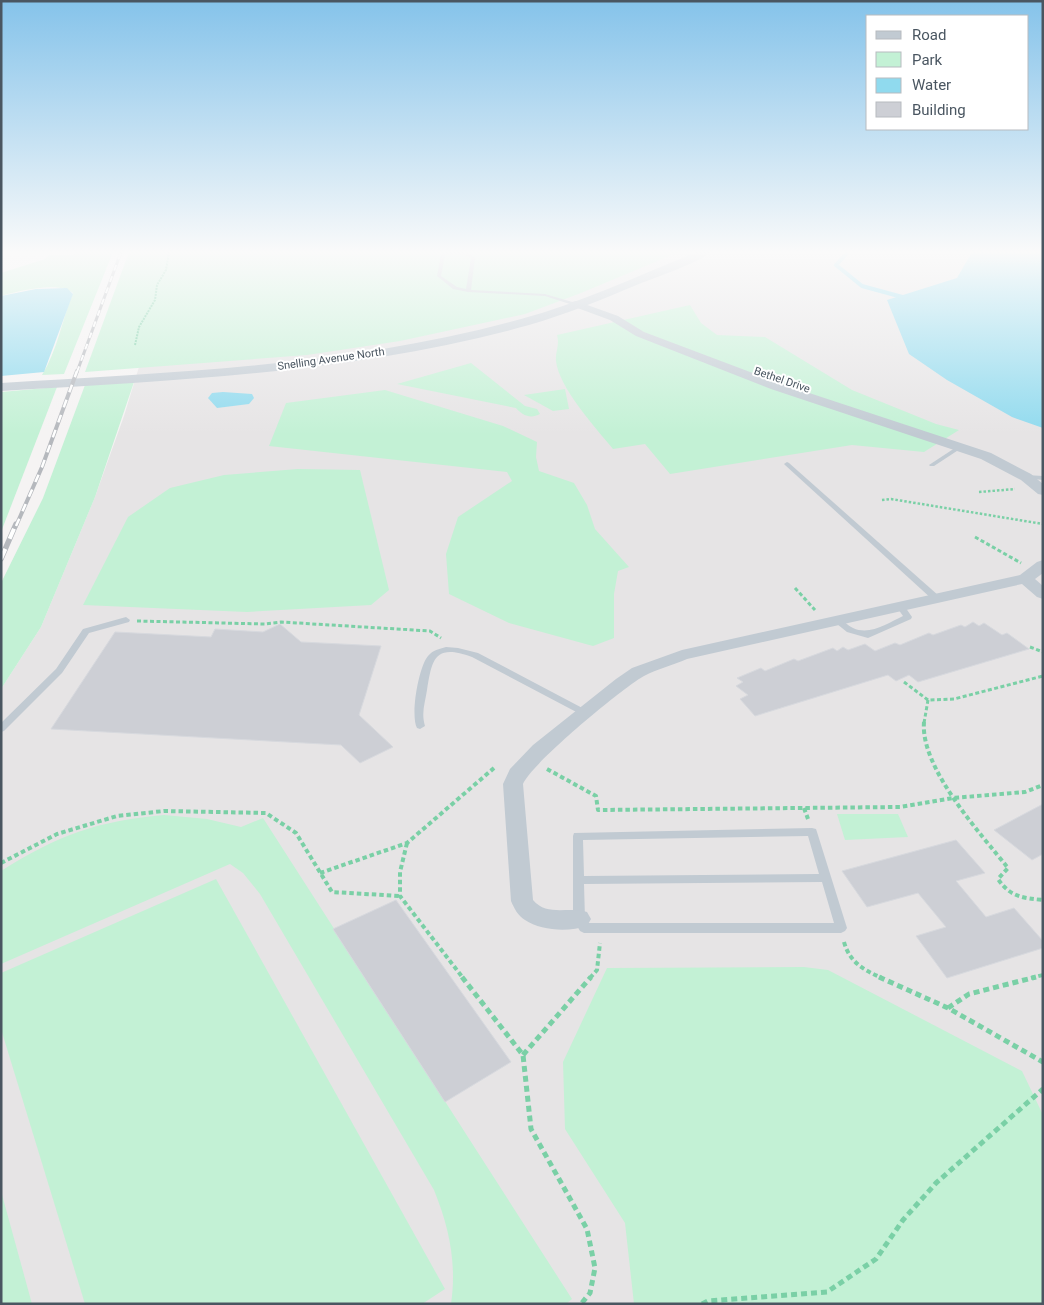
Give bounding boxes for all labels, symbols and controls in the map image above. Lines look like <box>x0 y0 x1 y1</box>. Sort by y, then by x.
legend <box>866 15 1029 130</box>
text: Road <box>912 26 946 44</box>
text: Park <box>912 51 943 69</box>
text: Water <box>912 76 951 94</box>
text: Building <box>912 101 966 119</box>
street label: Snelling Avenue North <box>277 345 385 373</box>
street label: Bethel Drive <box>752 364 812 396</box>

